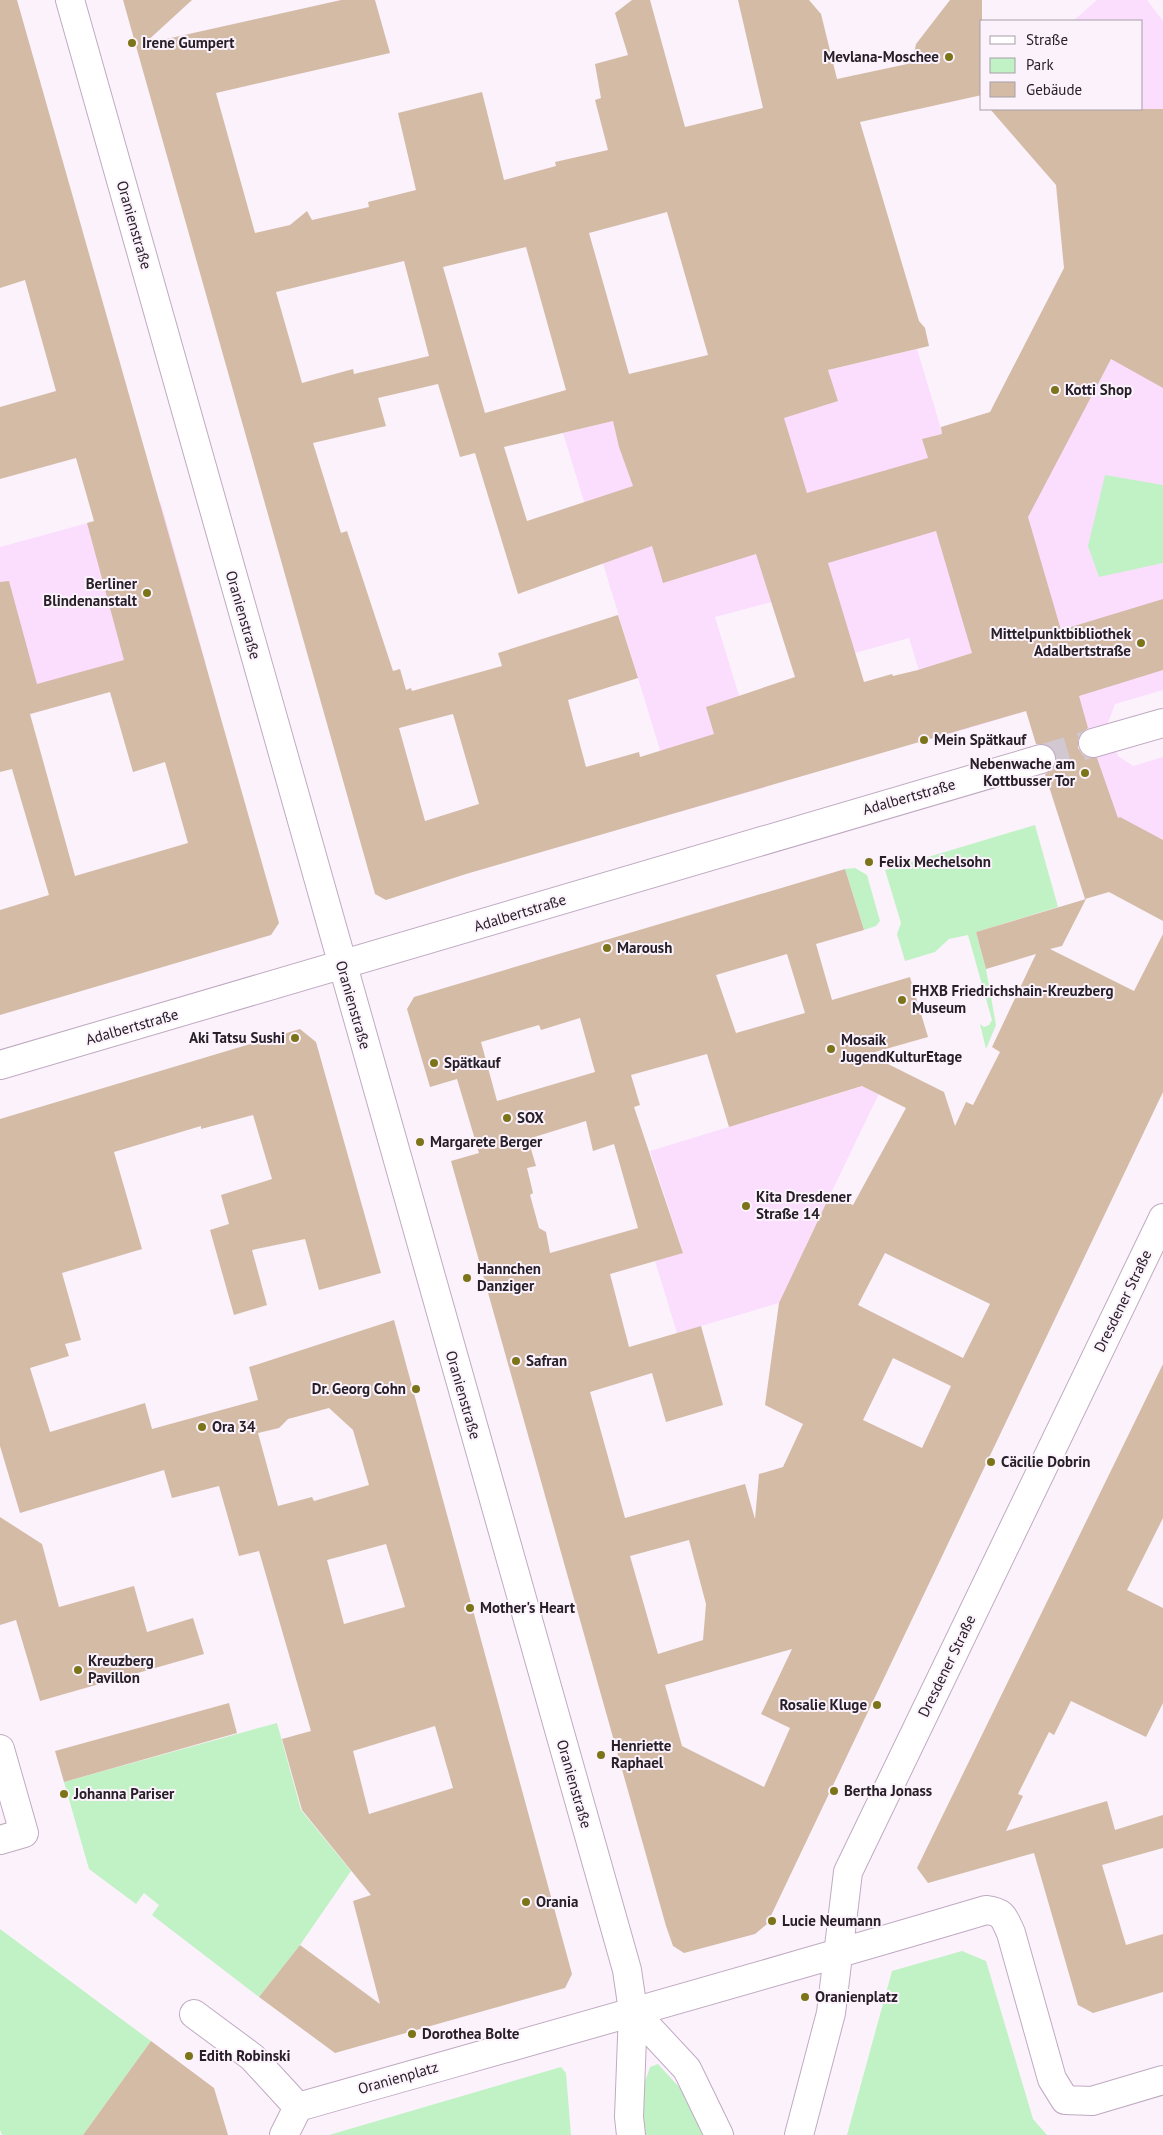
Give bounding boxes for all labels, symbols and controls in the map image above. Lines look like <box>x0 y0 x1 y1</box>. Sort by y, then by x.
legend <box>980 20 1143 110</box>
text: Straße <box>1026 30 1068 49</box>
place label: Irene Gumpert <box>142 33 235 52</box>
marker: Irene Gumpert <box>126 37 138 49</box>
place label: Mevlana-Moschee <box>823 47 939 66</box>
marker: Mevlana-Moschee <box>943 51 955 63</box>
text: Park <box>1026 55 1054 74</box>
text: Gebäude <box>1026 80 1082 99</box>
street label: Oranienstraße <box>113 178 156 271</box>
place label: Kotti Shop <box>1065 380 1132 399</box>
marker: Kotti Shop <box>1049 384 1061 396</box>
street label: Oranienstraße <box>222 568 265 661</box>
place label: Berliner Blindenanstalt <box>43 574 138 610</box>
marker: Berliner Blindenanstalt <box>141 587 153 599</box>
place label: Mittelpunktbibliothek Adalbertstraße <box>991 624 1132 660</box>
marker: Mittelpunktbibliothek Adalbertstraße <box>1135 637 1147 649</box>
place label: Mein Spätkauf <box>934 730 1027 749</box>
marker: Mein Spätkauf <box>918 734 930 746</box>
place label: Nebenwache am Kottbusser Tor <box>970 754 1076 790</box>
marker: Nebenwache am Kottbusser Tor <box>1079 767 1091 779</box>
street label: Adalbertstraße <box>860 774 957 819</box>
place label: Felix Mechelsohn <box>879 852 991 871</box>
marker: Felix Mechelsohn <box>863 856 875 868</box>
street label: Adalbertstraße <box>471 889 568 936</box>
place label: Maroush <box>617 938 672 957</box>
marker: Maroush <box>601 942 613 954</box>
street label: Oranienstraße <box>332 958 375 1051</box>
place label: FHXB Friedrichshain-Kreuzberg Museum <box>912 981 1113 1017</box>
marker: FHXB Friedrichshain-Kreuzberg Museum <box>896 994 908 1006</box>
street label: Adalbertstraße <box>83 1004 180 1049</box>
place label: Aki Tatsu Sushi <box>189 1028 285 1047</box>
place label: Mosaik JugendKulturEtage <box>840 1030 963 1066</box>
marker: Aki Tatsu Sushi <box>289 1032 301 1044</box>
marker: Mosaik JugendKulturEtage <box>825 1043 837 1055</box>
place label: Spätkauf <box>444 1053 502 1072</box>
marker: Spätkauf <box>428 1057 440 1069</box>
place label: SOX <box>517 1108 544 1127</box>
marker: SOX <box>501 1112 513 1124</box>
place label: Margarete Berger <box>430 1132 543 1151</box>
marker: Margarete Berger <box>414 1136 426 1148</box>
place label: Kita Dresdener Straße 14 <box>756 1187 852 1223</box>
marker: Kita Dresdener Straße 14 <box>740 1200 752 1212</box>
street label: Dresdener Straße <box>1090 1246 1156 1355</box>
place label: Hannchen Danziger <box>477 1259 541 1295</box>
marker: Hannchen Danziger <box>461 1272 473 1284</box>
street label: Oranienstraße <box>442 1348 485 1441</box>
place label: Safran <box>526 1351 567 1370</box>
marker: Safran <box>510 1355 522 1367</box>
place label: Dr. Georg Cohn <box>312 1379 406 1398</box>
marker: Dr. Georg Cohn <box>410 1383 422 1395</box>
place label: Ora 34 <box>212 1417 256 1436</box>
marker: Ora 34 <box>196 1421 208 1433</box>
place label: Cäcilie Dobrin <box>1001 1452 1091 1471</box>
marker: Cäcilie Dobrin <box>985 1456 997 1468</box>
place label: Mother's Heart <box>480 1598 576 1617</box>
marker: Mother's Heart <box>464 1602 476 1614</box>
street label: Dresdener Straße <box>914 1611 980 1720</box>
place label: Kreuzberg Pavillon <box>88 1651 154 1687</box>
marker: Kreuzberg Pavillon <box>72 1664 84 1676</box>
place label: Rosalie Kluge <box>780 1695 867 1714</box>
marker: Rosalie Kluge <box>871 1699 883 1711</box>
place label: Henriette Raphael <box>611 1736 672 1772</box>
street label: Oranienstraße <box>553 1737 596 1830</box>
marker: Henriette Raphael <box>595 1749 607 1761</box>
place label: Bertha Jonass <box>844 1781 932 1800</box>
place label: Johanna Pariser <box>73 1784 175 1803</box>
marker: Bertha Jonass <box>828 1785 840 1797</box>
marker: Johanna Pariser <box>58 1788 70 1800</box>
place label: Orania <box>536 1892 578 1911</box>
marker: Orania <box>520 1896 532 1908</box>
place label: Lucie Neumann <box>782 1911 881 1930</box>
marker: Lucie Neumann <box>766 1915 778 1927</box>
place label: Oranienplatz <box>815 1987 898 2006</box>
marker: Oranienplatz <box>799 1991 811 2003</box>
place label: Dorothea Bolte <box>422 2024 520 2043</box>
marker: Dorothea Bolte <box>406 2028 418 2040</box>
place label: Edith Robinski <box>199 2046 291 2065</box>
marker: Edith Robinski <box>183 2050 195 2062</box>
street label: Oranienplatz <box>356 2057 440 2098</box>

